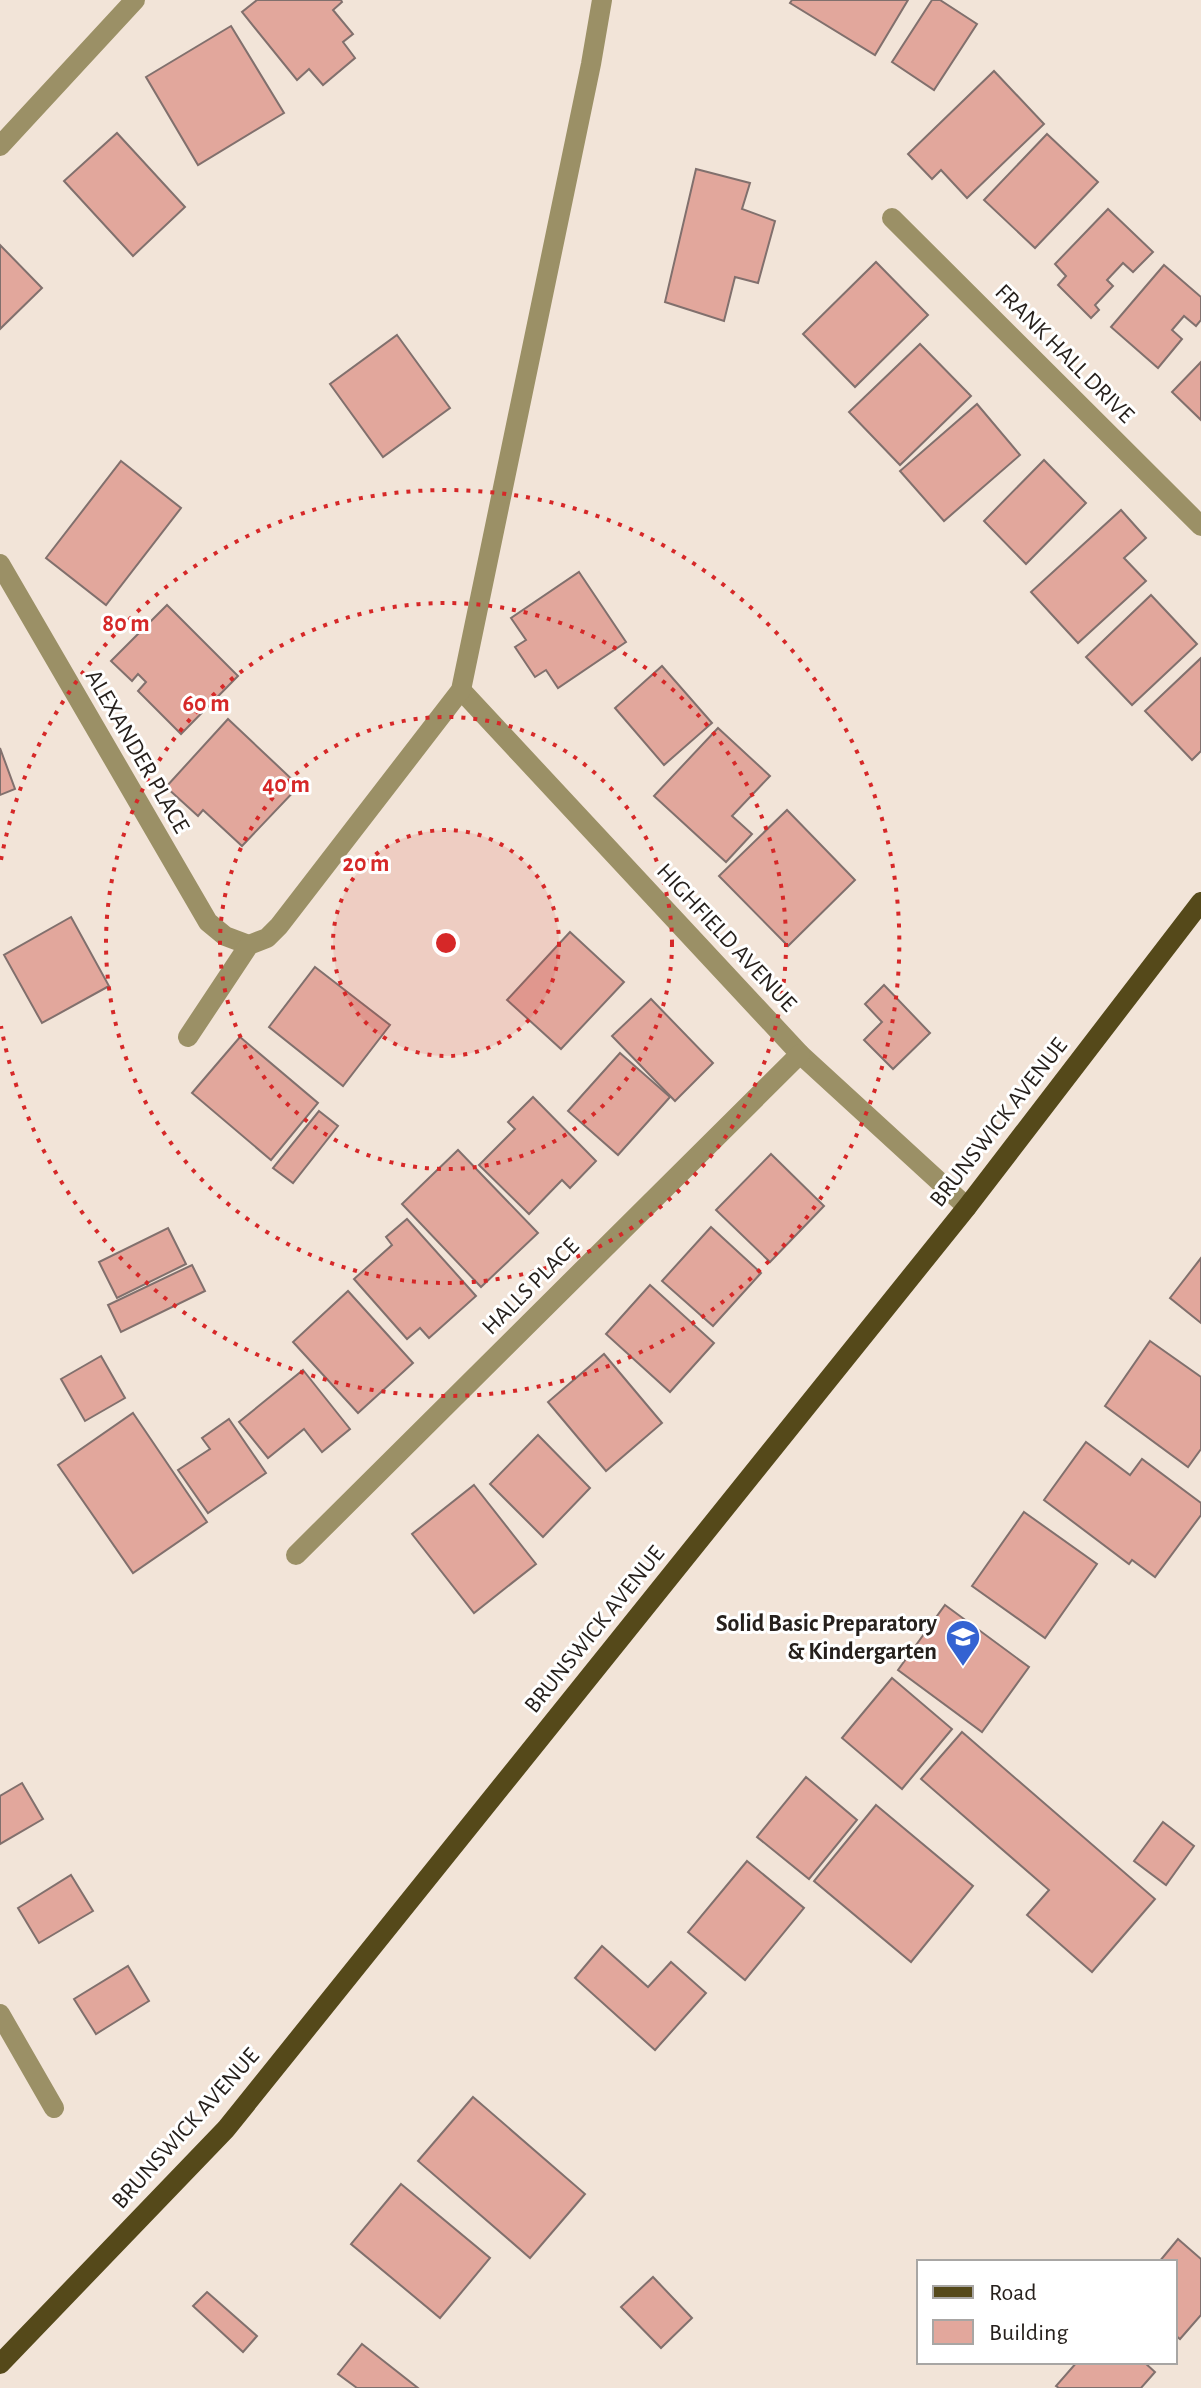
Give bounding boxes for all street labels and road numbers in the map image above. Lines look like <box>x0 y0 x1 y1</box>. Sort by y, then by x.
street label: FRANK HALL DRIVE <box>990 280 1139 428</box>
street label: ALEXANDER PLACE <box>81 666 194 838</box>
street label: HIGHFIELD AVENUE <box>652 859 801 1017</box>
street label: BRUNSWICK AVENUE <box>926 1033 1072 1212</box>
street label: HALLS PLACE <box>478 1234 584 1340</box>
street label: BRUNSWICK AVENUE <box>520 1541 669 1718</box>
street label: BRUNSWICK AVENUE <box>108 2043 264 2214</box>

